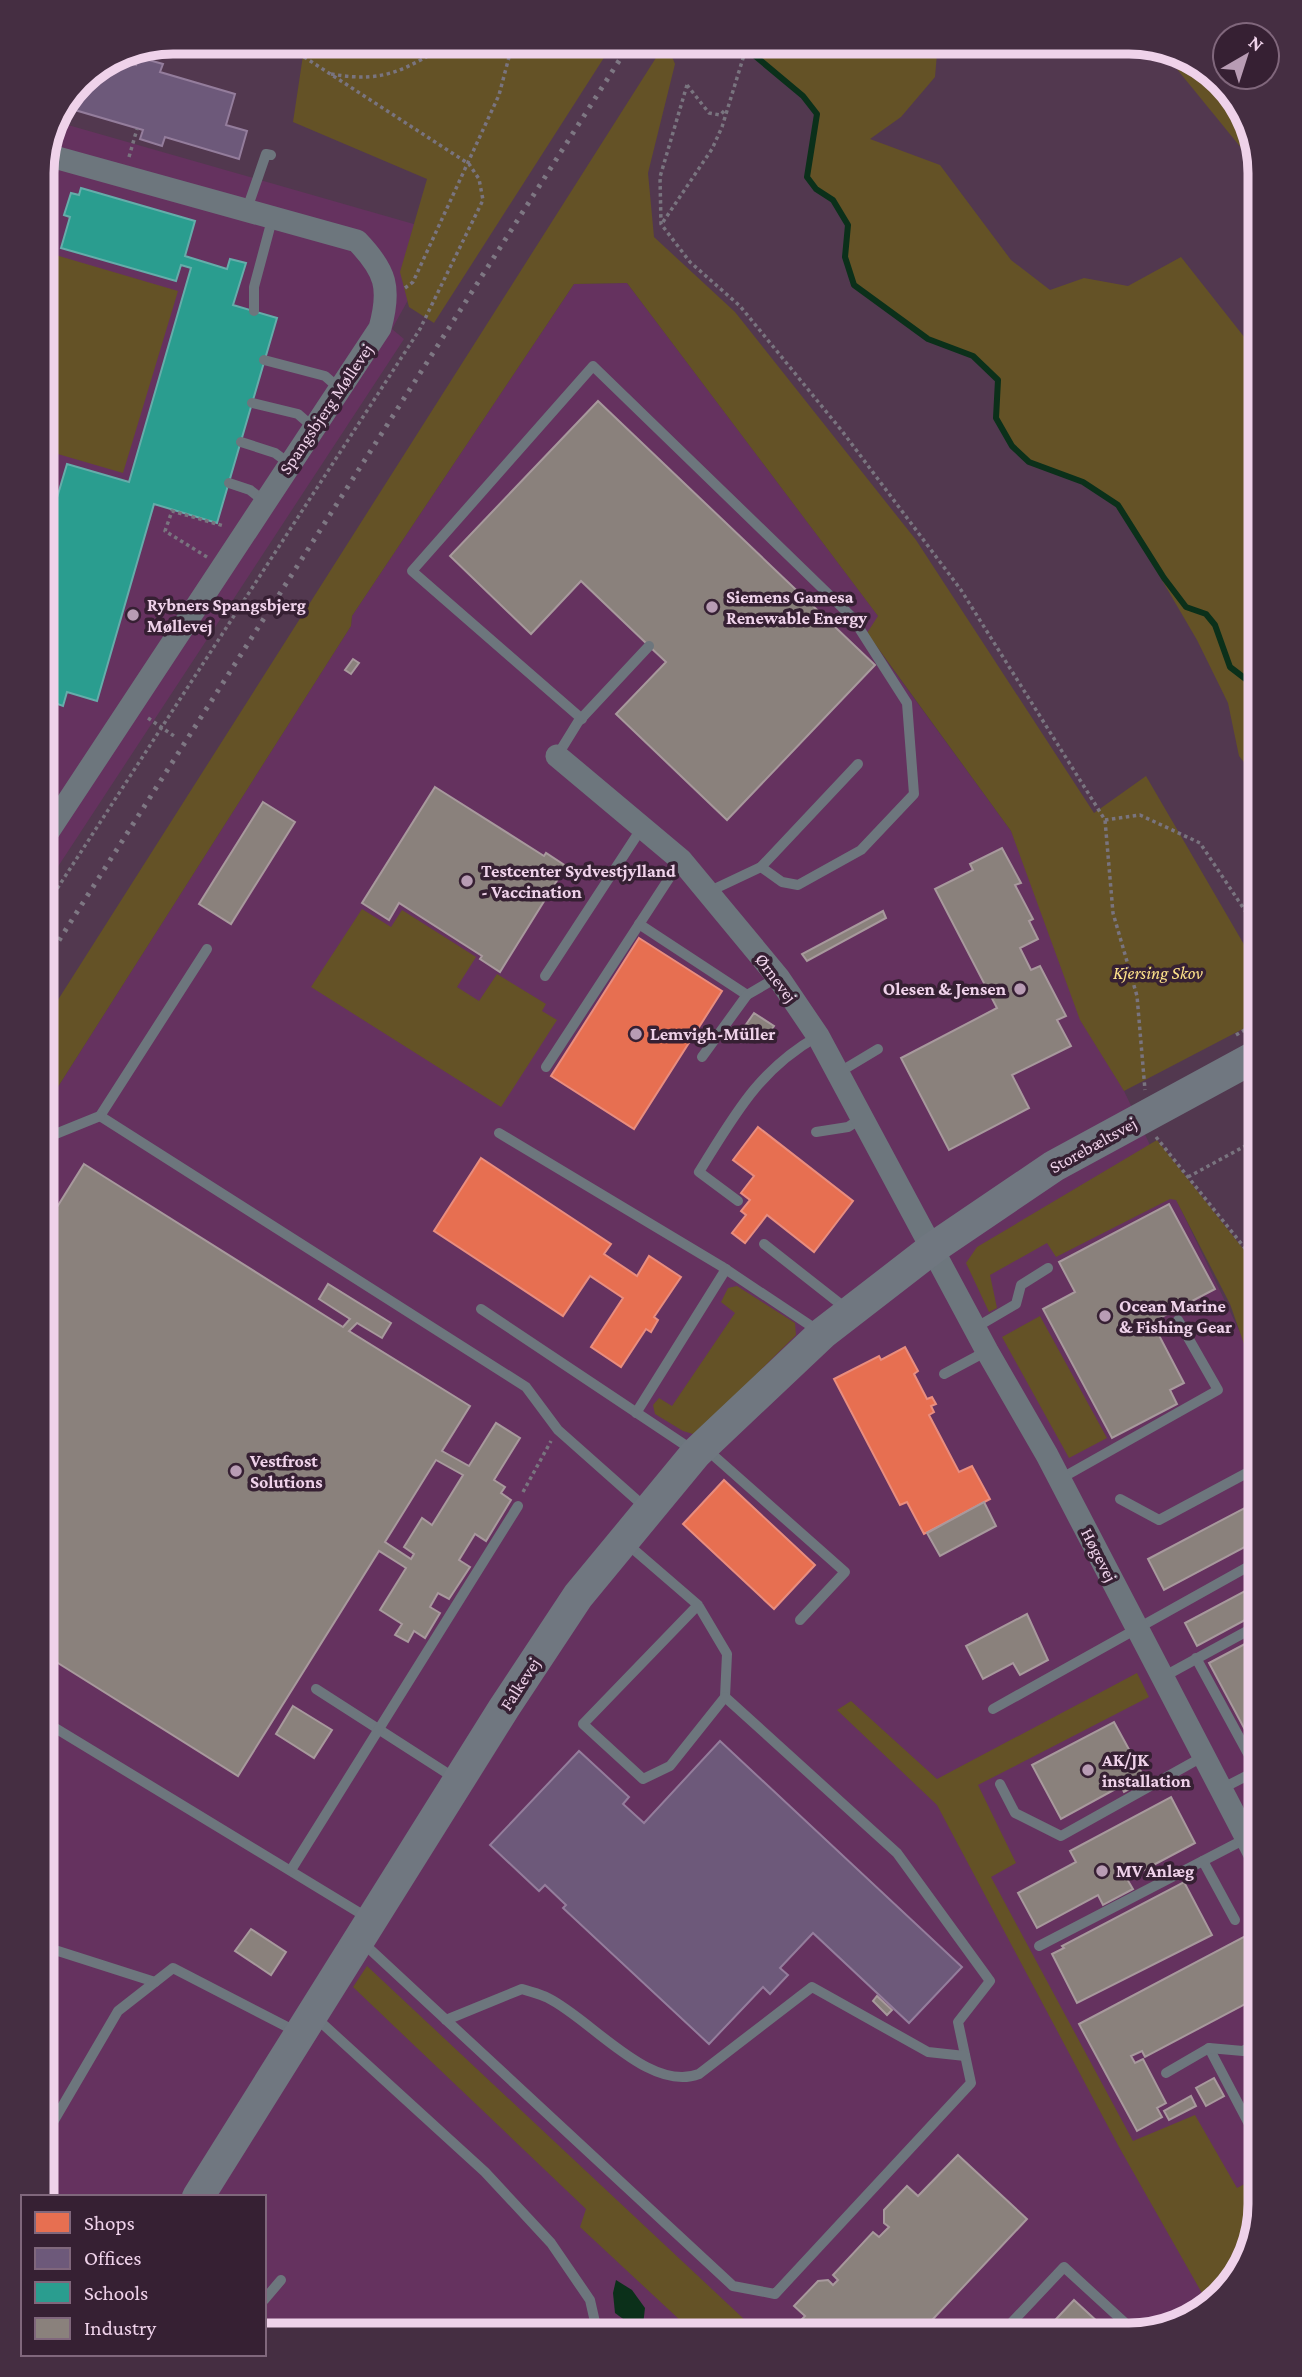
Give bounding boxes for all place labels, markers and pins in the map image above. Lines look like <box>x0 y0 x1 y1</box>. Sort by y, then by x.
place label: Siemens Gamesa Renewable Energy <box>726 587 867 628</box>
place label: Rybners Spangsbjerg Møllevej <box>147 595 306 637</box>
marker: Siemens Gamesa Renewable Energy <box>704 599 720 615</box>
marker: Rybners Spangsbjerg Møllevej <box>125 607 141 623</box>
place label: Testcenter Sydvestjylland - Vaccination <box>481 861 676 902</box>
marker: Testcenter Sydvestjylland - Vaccination <box>459 873 475 889</box>
place label: Olesen & Jensen <box>883 979 1007 999</box>
marker: Olesen & Jensen <box>1012 981 1028 997</box>
place label: Lemvigh-Müller <box>650 1024 776 1044</box>
marker: Lemvigh-Müller <box>628 1026 644 1042</box>
place label: Ocean Marine & Fishing Gear <box>1119 1296 1232 1337</box>
marker: Ocean Marine & Fishing Gear <box>1097 1308 1113 1324</box>
place label: Vestfrost Solutions <box>249 1451 323 1492</box>
marker: Vestfrost Solutions <box>228 1463 244 1479</box>
place label: AK/JK installation <box>1101 1750 1191 1791</box>
marker: AK/JK installation <box>1080 1762 1096 1778</box>
place label: MV Anlæg <box>1116 1861 1194 1881</box>
marker: MV Anlæg <box>1094 1863 1110 1879</box>

